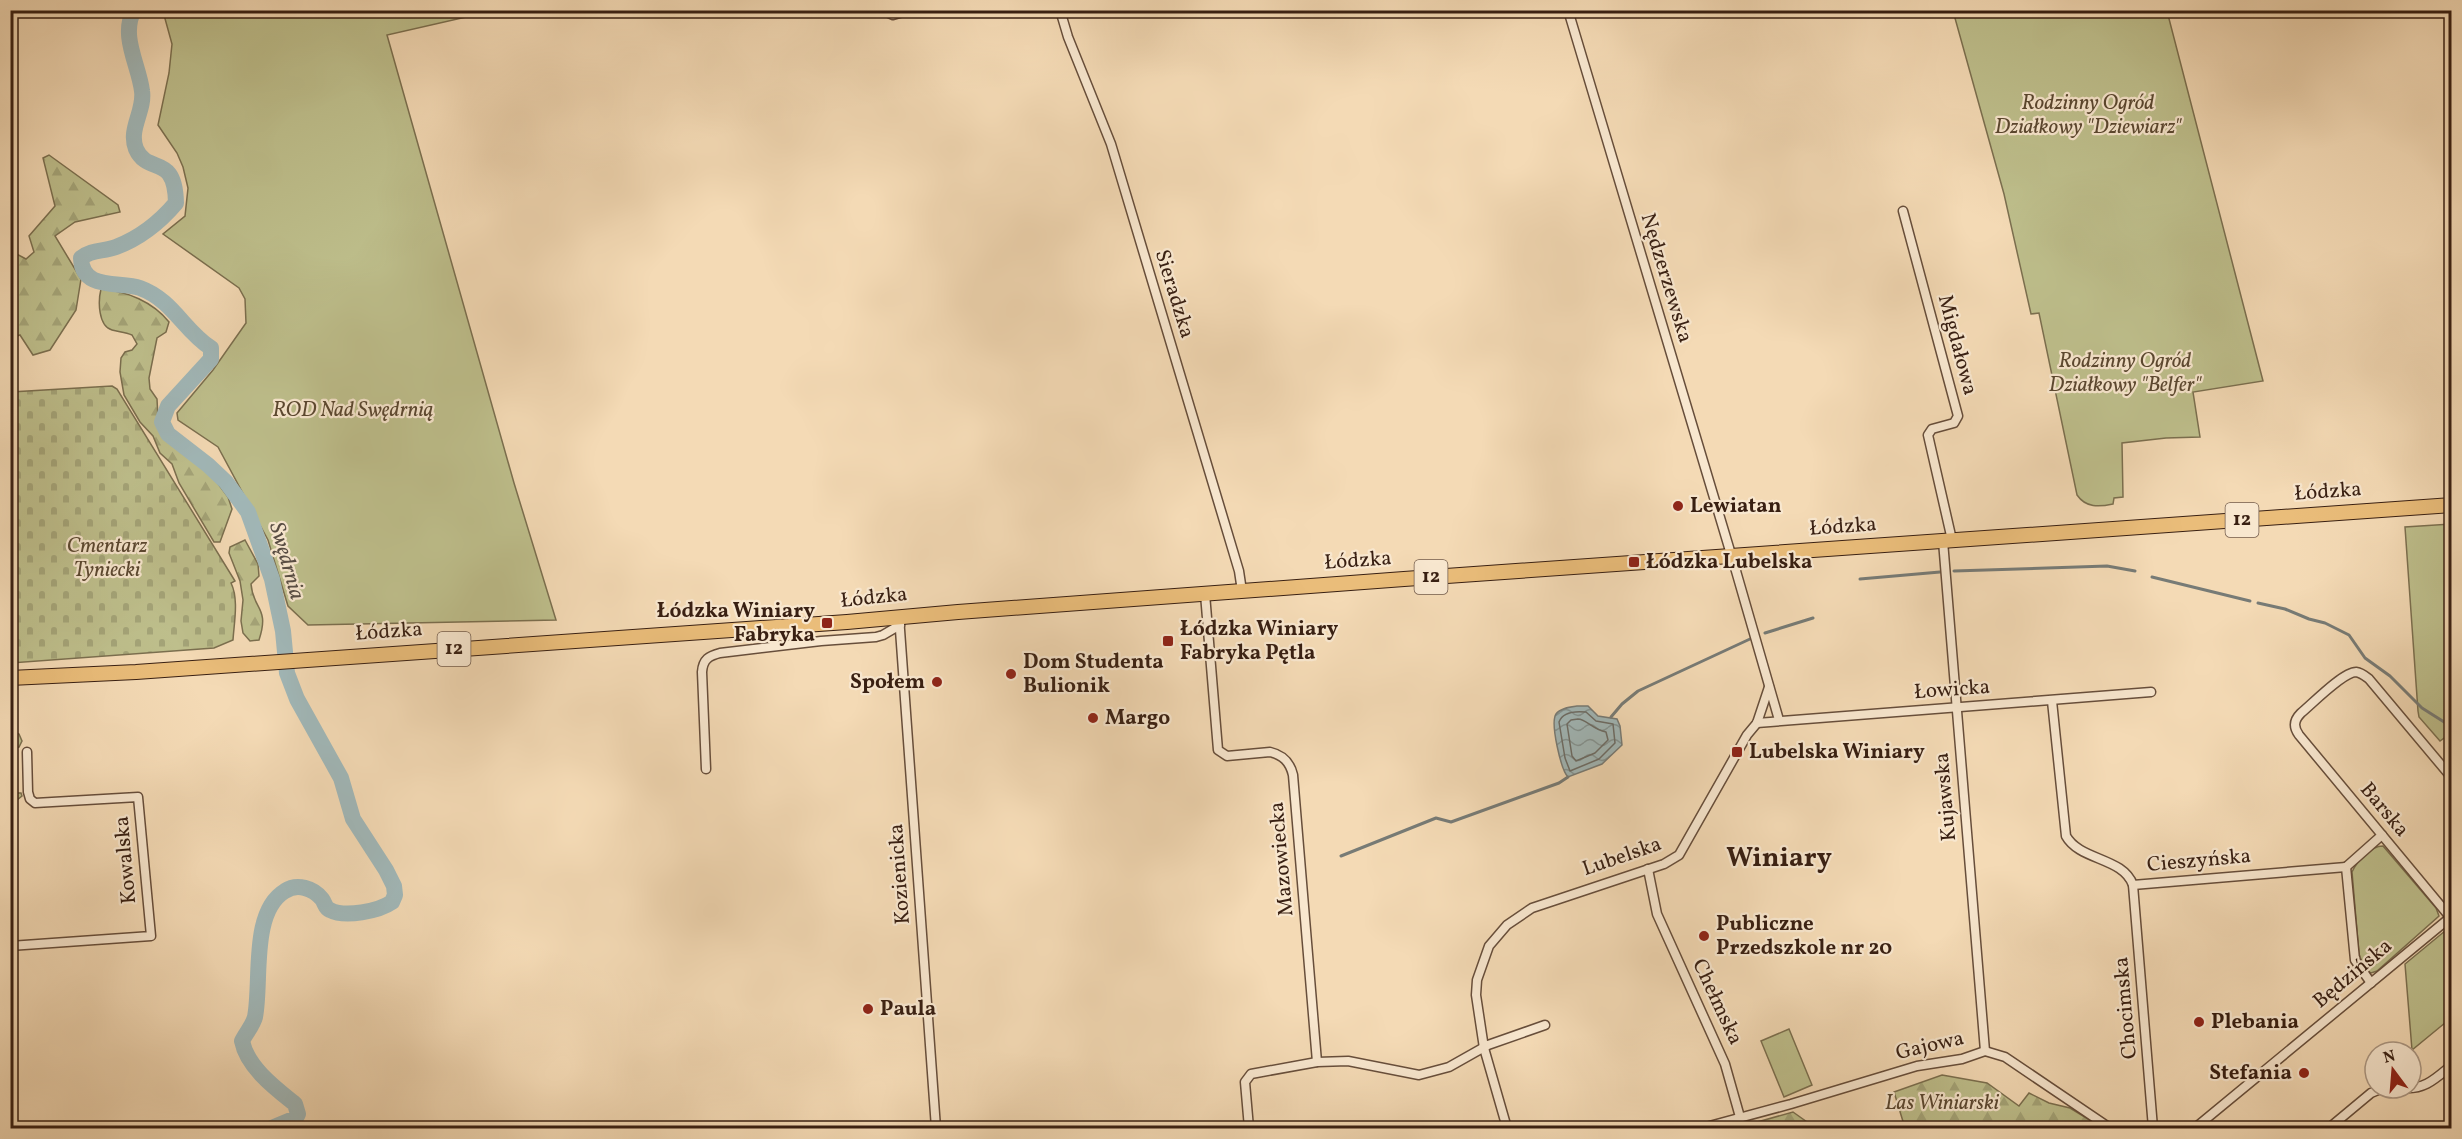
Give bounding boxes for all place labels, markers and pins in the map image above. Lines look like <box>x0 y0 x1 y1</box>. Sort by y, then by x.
place label: Lewiatan <box>1690 492 1782 521</box>
marker: Lewiatan <box>1671 499 1685 513</box>
place label: Łódzka Lubelska <box>1646 548 1812 577</box>
marker: Łódzka Lubelska <box>1627 555 1641 569</box>
place label: Łódzka Winiary Fabryka <box>657 597 815 650</box>
place label: Łódzka Winiary Fabryka Pętla <box>1180 615 1338 668</box>
marker: Łódzka Winiary Fabryka <box>820 616 834 630</box>
marker: Łódzka Winiary Fabryka Pętla <box>1161 634 1175 648</box>
place label: Dom Studenta Bulionik <box>1023 648 1164 701</box>
marker: Dom Studenta Bulionik <box>1004 667 1018 681</box>
place label: Społem <box>850 668 925 697</box>
marker: Społem <box>930 675 944 689</box>
place label: Margo <box>1105 704 1170 733</box>
marker: Margo <box>1086 711 1100 725</box>
place label: Lubelska Winiary <box>1749 738 1925 767</box>
marker: Lubelska Winiary <box>1730 745 1744 759</box>
place label: Publiczne Przedszkole nr 20 <box>1716 910 1892 963</box>
marker: Publiczne Przedszkole nr 20 <box>1697 929 1711 943</box>
place label: Paula <box>880 995 936 1024</box>
marker: Paula <box>861 1002 875 1016</box>
place label: Plebania <box>2211 1008 2299 1037</box>
marker: Plebania <box>2192 1015 2206 1029</box>
place label: Stefania <box>2209 1059 2292 1088</box>
marker: Stefania <box>2297 1066 2311 1080</box>

